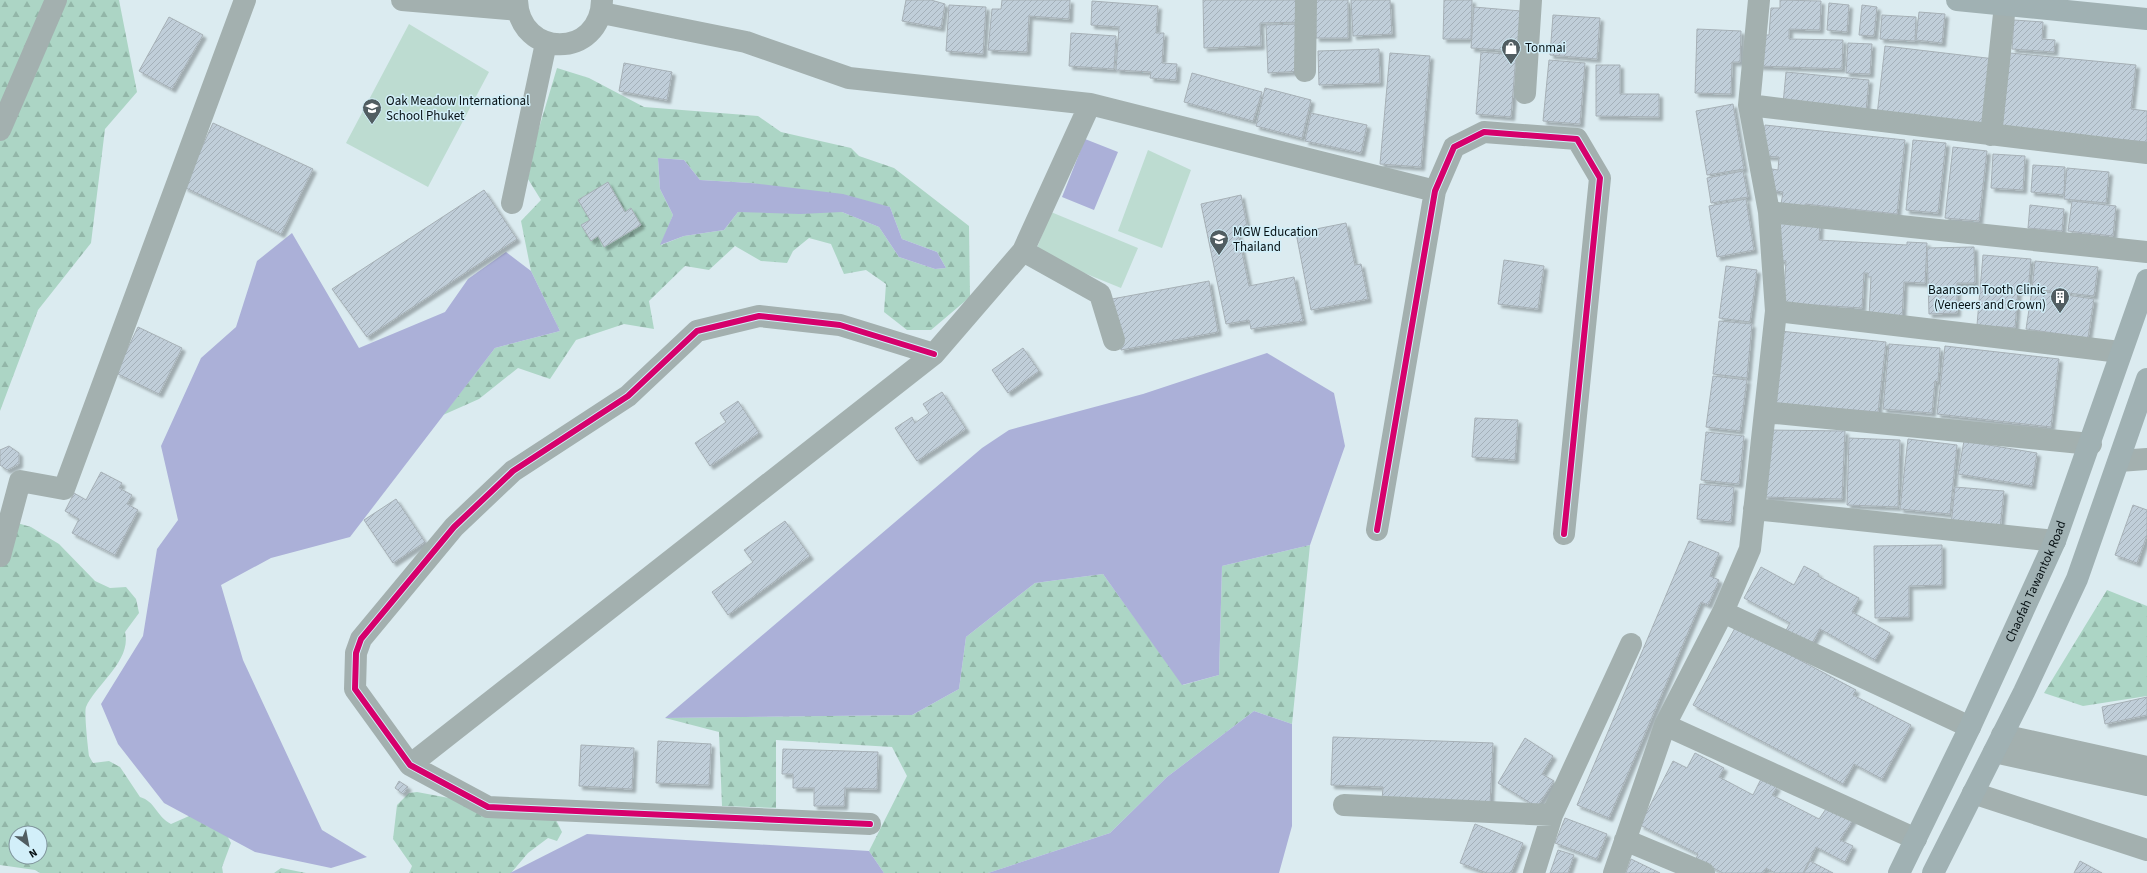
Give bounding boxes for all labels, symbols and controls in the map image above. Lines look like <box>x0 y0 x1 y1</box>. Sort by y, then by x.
shop icon: Tonmai <box>1500 37 1522 65</box>
place label: Tonmai <box>1525 39 1566 57</box>
place label: Oak Meadow International School Phuket <box>386 92 529 125</box>
school or university icon: Oak Meadow International School Phuket <box>361 97 383 125</box>
place label: MGW Education Thailand <box>1233 223 1318 256</box>
school or university icon: MGW Education Thailand <box>1208 228 1230 256</box>
place label: Baansom Tooth Clinic (Veneers and Crown) <box>1928 281 2046 314</box>
building icon: Baansom Tooth Clinic (Veneers and Crown) <box>2049 286 2071 314</box>
street label: Chaofah Tawantok Road <box>2001 518 2070 645</box>
north arrow <box>8 825 48 865</box>
text: N <box>26 845 40 861</box>

